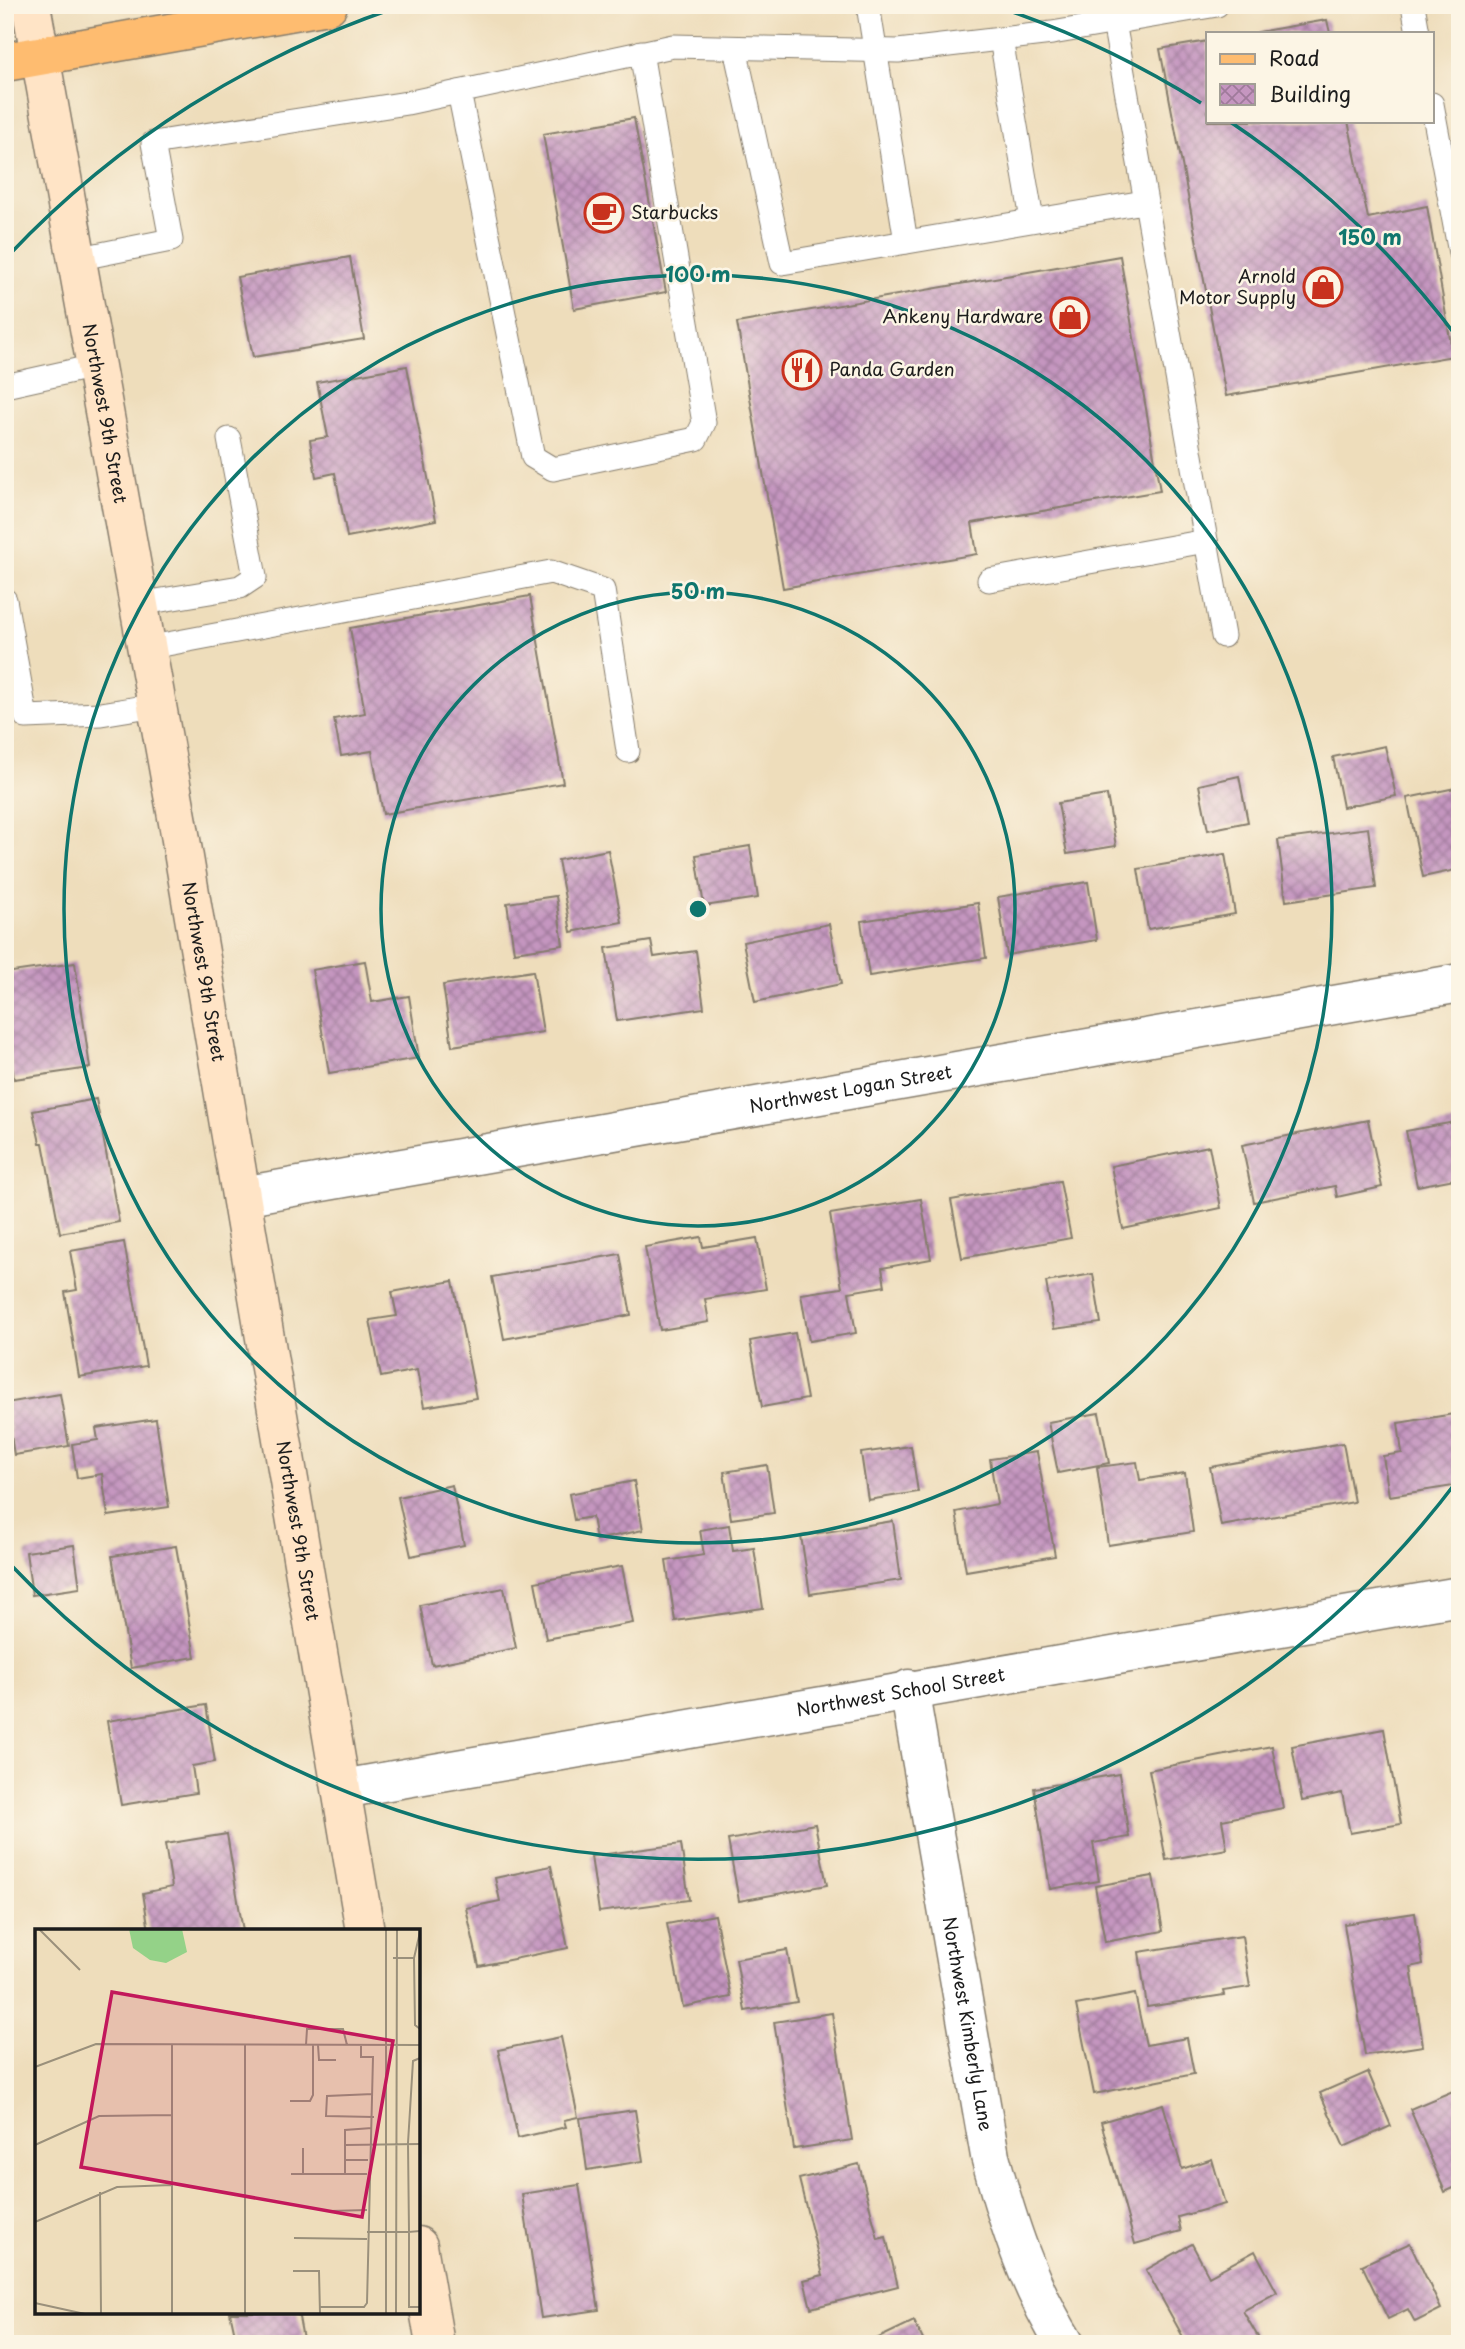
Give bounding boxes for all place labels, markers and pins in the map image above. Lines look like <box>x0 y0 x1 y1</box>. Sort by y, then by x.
cafe icon: Starbucks <box>583 192 625 234</box>
place label: Starbucks <box>631 198 718 225</box>
place label: Arnold Motor Supply <box>1179 262 1296 310</box>
shop icon: Arnold Motor Supply <box>1302 266 1344 308</box>
shop icon: Ankeny Hardware <box>1049 296 1091 338</box>
place label: Ankeny Hardware <box>883 302 1043 329</box>
restaurant icon: Panda Garden <box>781 349 823 391</box>
place label: Panda Garden <box>829 355 955 382</box>
centre of rings <box>686 897 710 921</box>

